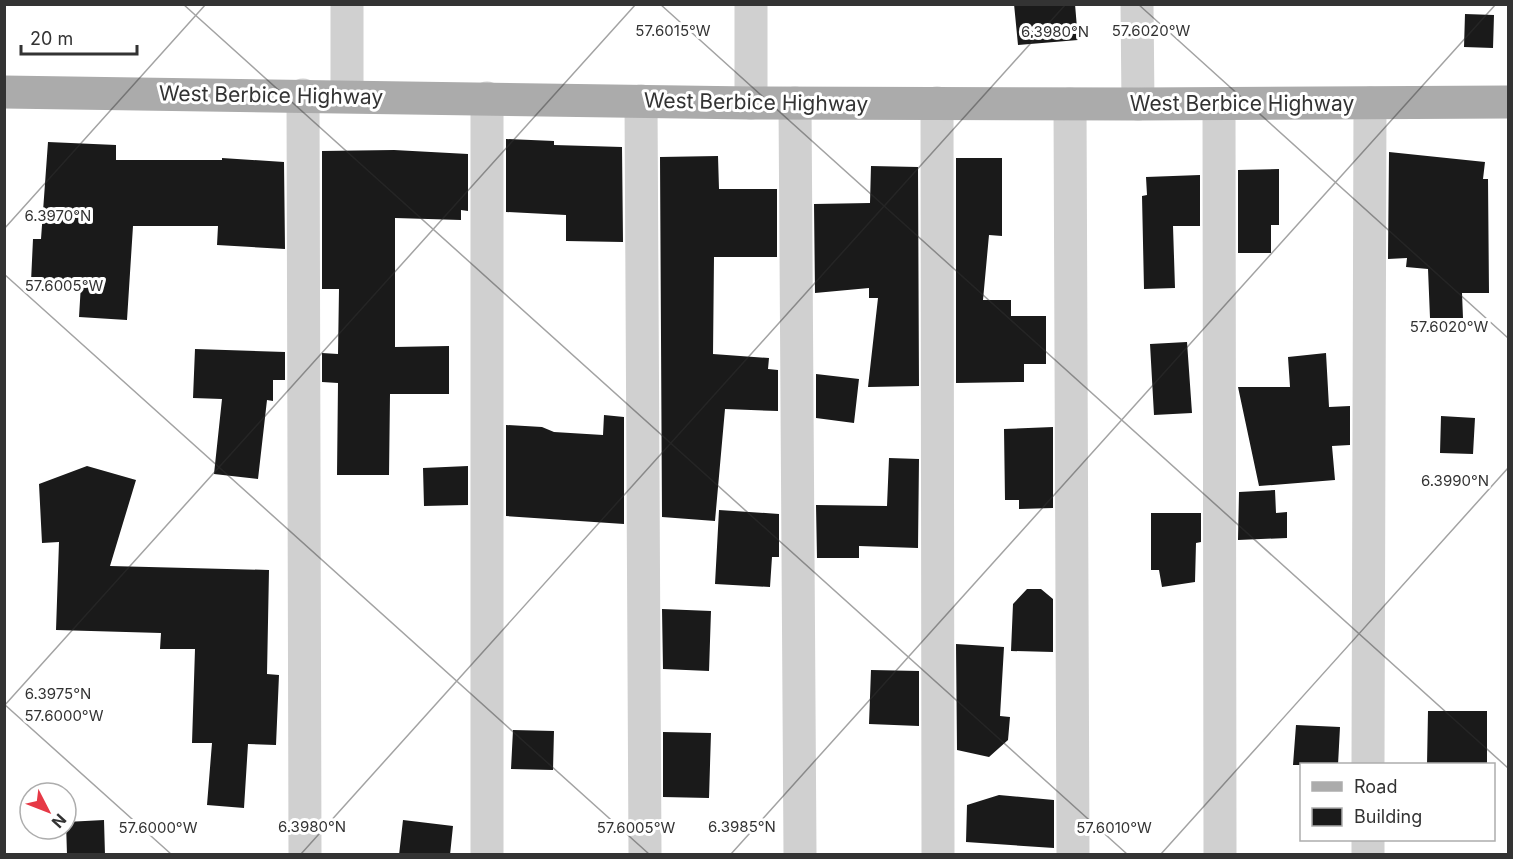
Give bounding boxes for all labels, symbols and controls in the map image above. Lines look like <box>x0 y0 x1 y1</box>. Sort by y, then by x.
scale bar <box>21 18 136 56</box>
text: 57.6015°W <box>635 21 711 40</box>
text: 57.6020°W <box>1112 21 1191 40</box>
text: 6.3980°N <box>1021 22 1089 41</box>
text: 20 m <box>30 28 73 49</box>
street label: West Berbice Highway <box>159 81 384 109</box>
street label: West Berbice Highway <box>644 88 869 116</box>
street label: West Berbice Highway <box>1130 91 1354 116</box>
text: 6.3970°N <box>25 206 91 225</box>
text: 57.6005°W <box>25 276 104 295</box>
text: 57.6020°W <box>1410 317 1489 336</box>
text: 6.3990°N <box>1421 471 1489 490</box>
text: 6.3975°N <box>25 684 91 703</box>
text: 57.6000°W <box>25 706 104 725</box>
legend <box>1300 763 1495 841</box>
text: Road <box>1354 776 1397 797</box>
north arrow <box>18 781 78 841</box>
text: Building <box>1354 806 1422 827</box>
text: N <box>48 810 71 832</box>
text: 6.3980°N <box>278 817 346 836</box>
text: 6.3985°N <box>708 817 776 836</box>
text: 57.6000°W <box>119 818 198 837</box>
text: 57.6005°W <box>597 818 676 837</box>
text: 57.6010°W <box>1076 818 1152 837</box>

